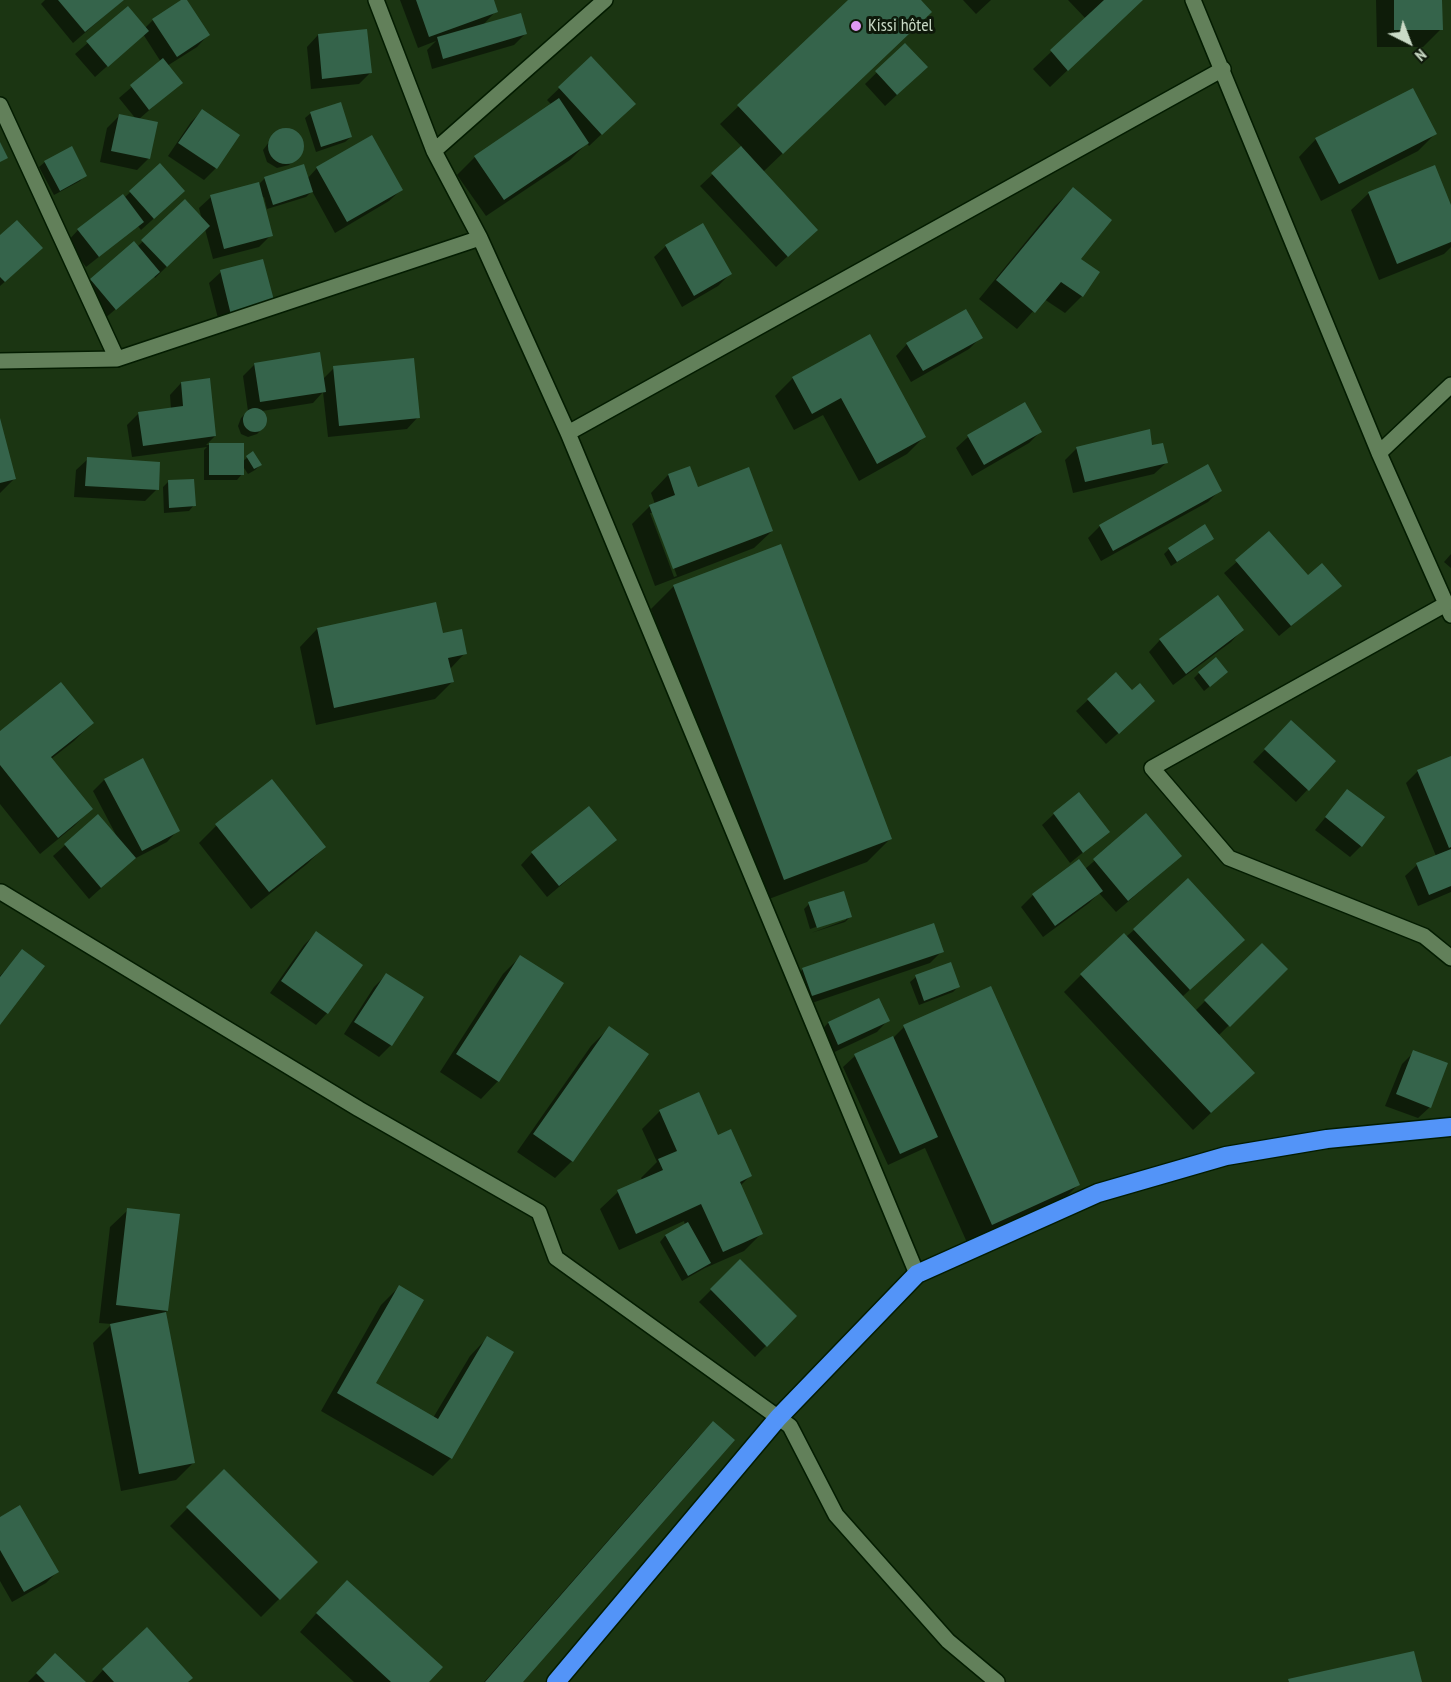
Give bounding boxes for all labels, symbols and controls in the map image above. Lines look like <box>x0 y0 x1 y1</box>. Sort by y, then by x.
north arrow <box>1379 12 1439 72</box>
place label: Kissi hôtel <box>868 15 933 37</box>
marker: Kissi hôtel <box>849 19 863 33</box>
text: N <box>1411 45 1431 66</box>

